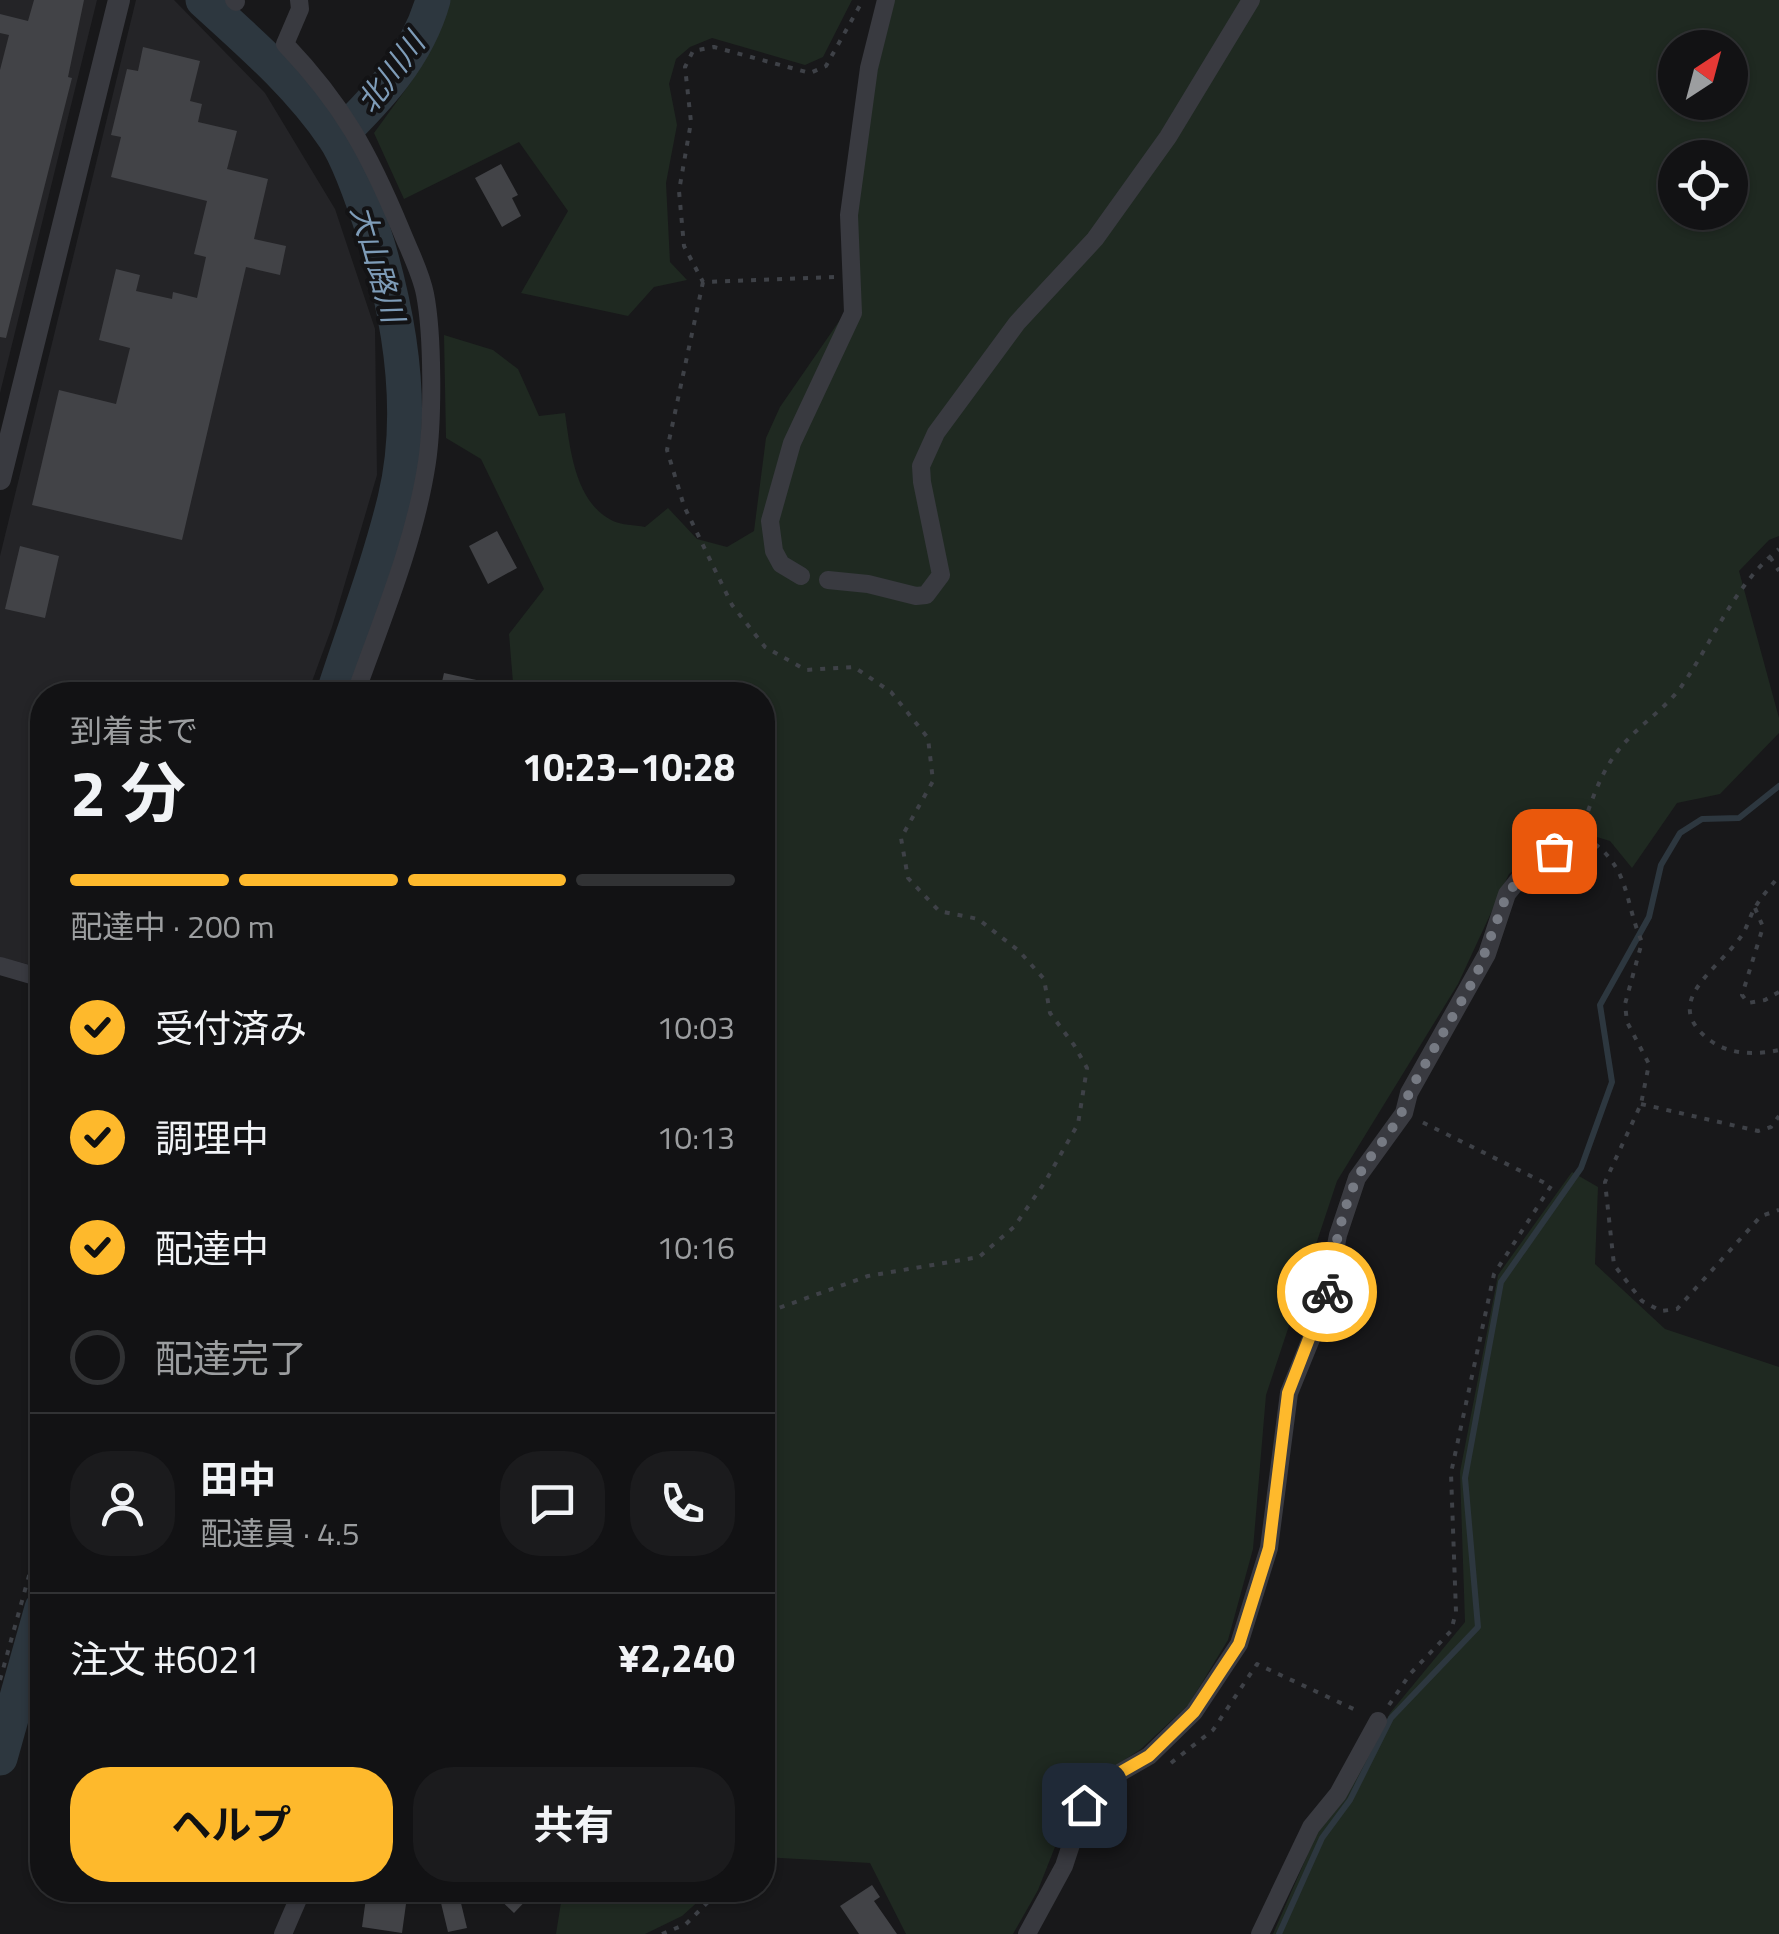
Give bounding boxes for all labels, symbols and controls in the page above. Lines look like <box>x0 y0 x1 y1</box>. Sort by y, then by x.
water label: 北川川 <box>345 20 437 122</box>
north arrow <box>1658 30 1748 120</box>
map controls <box>1658 30 1748 230</box>
button: locate <box>1658 140 1748 230</box>
water label: 大山路川 <box>339 200 417 331</box>
text: 到着まで <box>70 706 198 754</box>
text: 10:23–10:28 <box>522 738 735 796</box>
text: 2 分 <box>70 742 186 841</box>
pin <box>1512 809 1597 894</box>
icon: bag <box>1527 824 1582 879</box>
text: 配達中 · 200 m <box>70 902 275 950</box>
text: 受付済み <box>155 999 307 1057</box>
icon: check <box>70 1000 125 1055</box>
text: 10:03 <box>656 1003 735 1051</box>
text: 調理中 <box>155 1109 269 1167</box>
icon: check <box>70 1110 125 1165</box>
text: 10:13 <box>656 1113 735 1161</box>
text: 配達中 <box>155 1219 269 1277</box>
icon: check <box>70 1220 125 1275</box>
text: 10:16 <box>656 1223 735 1271</box>
courier <box>1277 1242 1377 1342</box>
icon: bike <box>1300 1265 1355 1320</box>
text: 配達完了 <box>155 1329 307 1387</box>
text: 田中 <box>200 1450 276 1508</box>
button: person <box>70 1451 175 1556</box>
button: chat <box>500 1451 605 1556</box>
button: phone <box>630 1451 735 1556</box>
text: 配達員 · 4.5 <box>200 1509 360 1557</box>
text: ¥2,240 <box>619 1629 735 1687</box>
text: 注文 #6021 <box>70 1630 261 1688</box>
pin <box>1042 1763 1127 1848</box>
button: ヘルプ <box>70 1767 393 1882</box>
button: 共有 <box>413 1767 735 1882</box>
icon: home <box>1057 1778 1112 1833</box>

